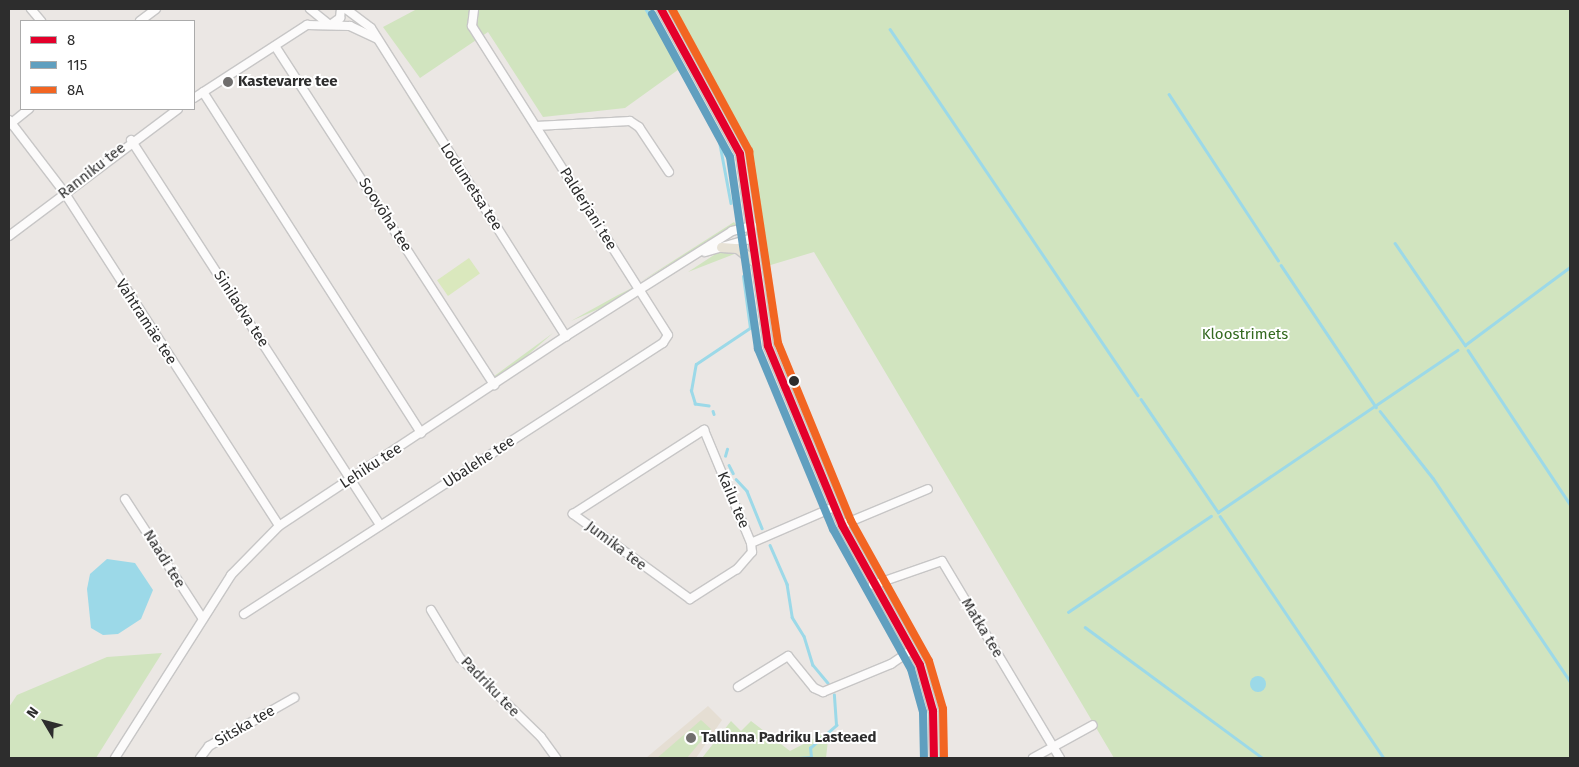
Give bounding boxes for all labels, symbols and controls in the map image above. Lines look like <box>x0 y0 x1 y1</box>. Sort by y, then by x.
legend <box>20 20 195 110</box>
text: 8 <box>67 31 75 49</box>
text: 115 <box>67 56 87 74</box>
place label: Kastevarre tee <box>238 73 337 91</box>
marker: Kastevarre tee <box>222 76 234 88</box>
text: 8A <box>67 81 84 99</box>
street label: Ranniku tee <box>55 139 129 203</box>
street label: Lodumetsa tee <box>436 140 506 234</box>
street label: Palderjani tee <box>555 164 621 254</box>
street label: Soovõha tee <box>355 175 415 255</box>
street label: Siniladva tee <box>210 267 272 351</box>
street label: Vahtramäe tee <box>112 276 180 368</box>
park label: Kloostrimets <box>1202 326 1288 344</box>
unlabelled marker <box>789 376 799 386</box>
street label: Ubalehe tee <box>440 432 518 492</box>
street label: Lehiku tee <box>337 439 405 493</box>
street label: Kailu tee <box>713 469 753 531</box>
street label: Jumika tee <box>582 517 650 575</box>
street label: Naadi tee <box>139 527 189 591</box>
street label: Matka tee <box>957 595 1007 661</box>
street label: Padriku tee <box>457 653 523 721</box>
north arrow <box>20 697 70 747</box>
street label: Sitska tee <box>212 702 278 750</box>
text: N <box>23 704 42 722</box>
place label: Tallinna Padriku Lasteaed <box>701 729 877 747</box>
marker: Tallinna Padriku Lasteaed <box>685 732 697 744</box>

